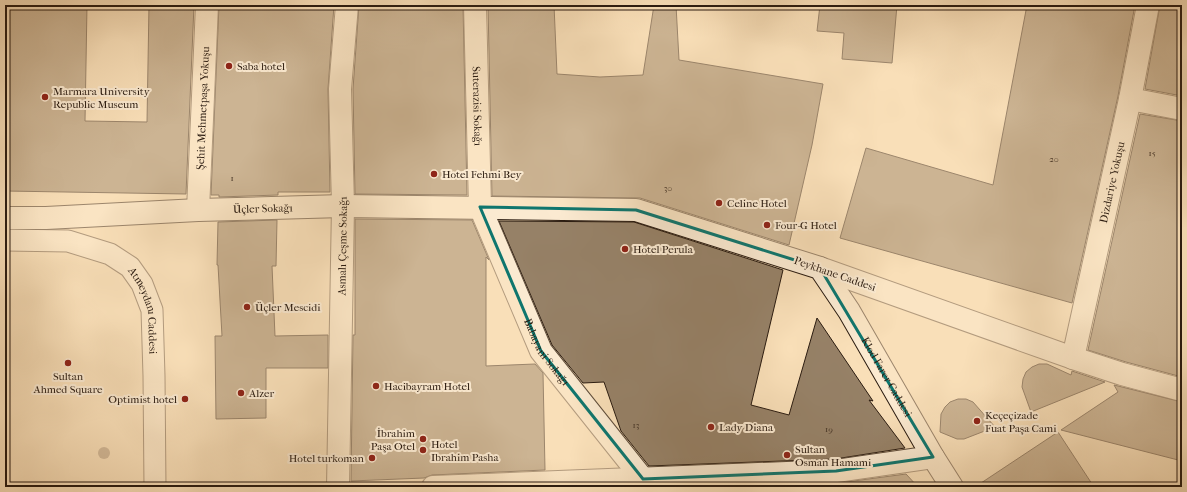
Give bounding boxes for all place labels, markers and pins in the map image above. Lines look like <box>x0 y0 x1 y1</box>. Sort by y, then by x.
place label: Saba hotel <box>237 60 285 73</box>
marker: Saba hotel <box>224 61 234 71</box>
place label: Marmara University Republic Museum <box>53 85 151 111</box>
marker: Marmara University Republic Museum <box>40 92 50 102</box>
place label: Hotel Fehmi Bey <box>442 168 522 181</box>
marker: Hotel Fehmi Bey <box>429 169 439 179</box>
place label: Celine Hotel <box>727 197 787 210</box>
marker: Celine Hotel <box>714 198 724 208</box>
place label: Four-G Hotel <box>775 219 837 232</box>
marker: Four-G Hotel <box>762 220 772 230</box>
place label: Hotel Perula <box>633 243 694 256</box>
marker: Hotel Perula <box>620 244 630 254</box>
place label: Üçler Mescidi <box>255 301 321 314</box>
marker: Üçler Mescidi <box>242 302 252 312</box>
marker: Sultan Ahmed Square <box>63 358 73 368</box>
place label: Sultan Ahmed Square <box>33 370 103 396</box>
place label: Hacibayram Hotel <box>384 380 470 393</box>
marker: Hacibayram Hotel <box>371 381 381 391</box>
place label: Alzer <box>248 387 274 400</box>
marker: Alzer <box>236 388 246 398</box>
place label: Optimist hotel <box>108 393 177 406</box>
marker: Optimist hotel <box>180 394 190 404</box>
place label: Keçeçizade Fuat Paşa Cami <box>985 409 1057 435</box>
marker: Keçeçizade Fuat Paşa Cami <box>972 416 982 426</box>
place label: Lady Diana <box>719 421 774 434</box>
marker: Lady Diana <box>706 422 716 432</box>
place label: İbrahim Paşa Otel <box>371 427 416 453</box>
marker: İbrahim Paşa Otel <box>418 434 428 444</box>
place label: Hotel Ibrahim Pasha <box>431 438 499 464</box>
place label: Sultan Osman Hamami <box>795 443 872 469</box>
marker: Hotel Ibrahim Pasha <box>418 445 428 455</box>
marker: Sultan Osman Hamami <box>782 450 792 460</box>
place label: Hotel turkoman <box>289 452 365 465</box>
marker: Hotel turkoman <box>367 453 377 463</box>

